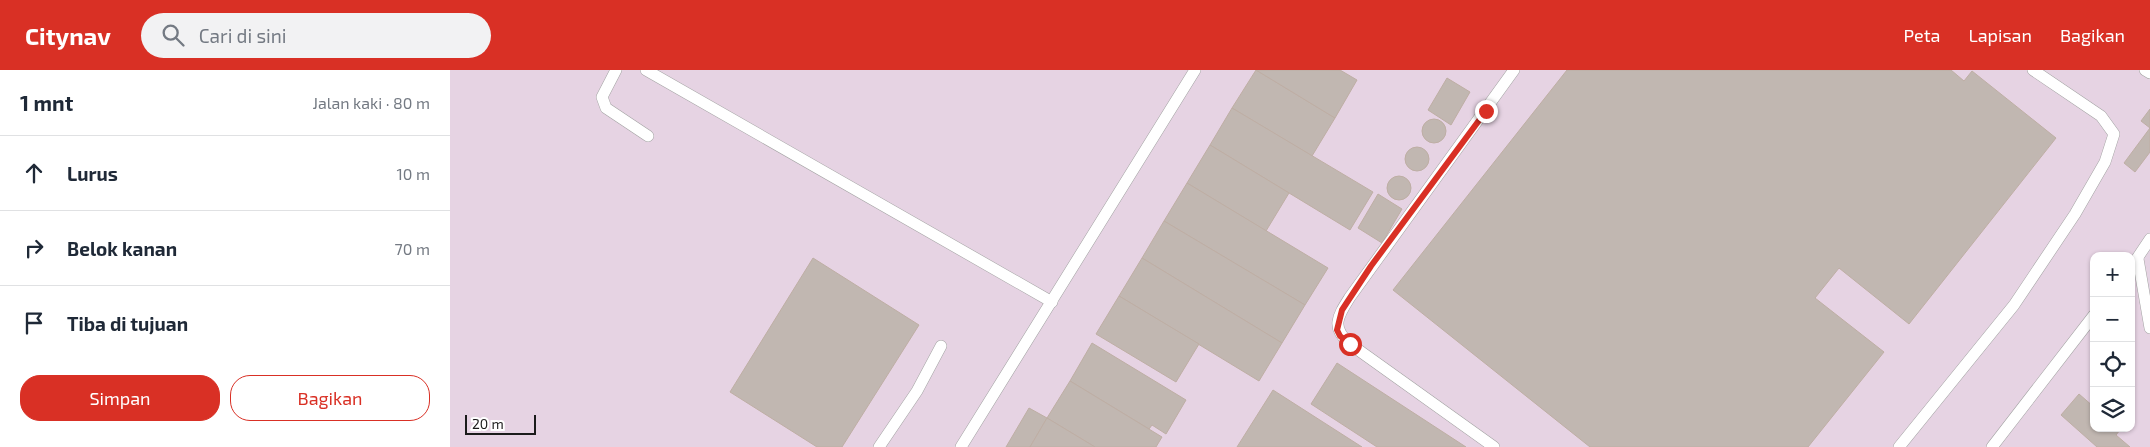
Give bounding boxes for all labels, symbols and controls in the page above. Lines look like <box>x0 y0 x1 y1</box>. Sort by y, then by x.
search box <box>141 13 491 58</box>
text: Citynav <box>25 21 111 50</box>
icon: search <box>159 21 187 49</box>
text: Cari di sini <box>199 24 287 47</box>
text: Peta <box>1903 24 1940 46</box>
text: Lapisan <box>1968 24 2032 46</box>
text: Bagikan <box>2060 24 2125 46</box>
text: 1 mnt <box>20 90 73 115</box>
text: Jalan kaki · 80 m <box>312 93 430 112</box>
route end <box>1475 100 1498 123</box>
icon: ahead <box>20 159 48 187</box>
text: Lurus <box>67 162 118 185</box>
text: 10 m <box>396 164 430 183</box>
icon: right <box>20 234 48 262</box>
text: Belok kanan <box>67 237 177 260</box>
text: 70 m <box>395 239 430 258</box>
map controls <box>2090 252 2135 432</box>
button: + <box>2090 252 2135 297</box>
button: − <box>2090 297 2135 342</box>
icon: arrive <box>20 309 48 337</box>
text: Tiba di tujuan <box>67 312 188 335</box>
route start <box>1339 333 1362 356</box>
button: locate <box>2090 342 2135 387</box>
button: Simpan <box>20 375 220 421</box>
button: Bagikan <box>230 375 430 421</box>
button: layers <box>2090 387 2135 432</box>
scale bar <box>465 412 536 435</box>
text: 20 m <box>472 415 504 432</box>

